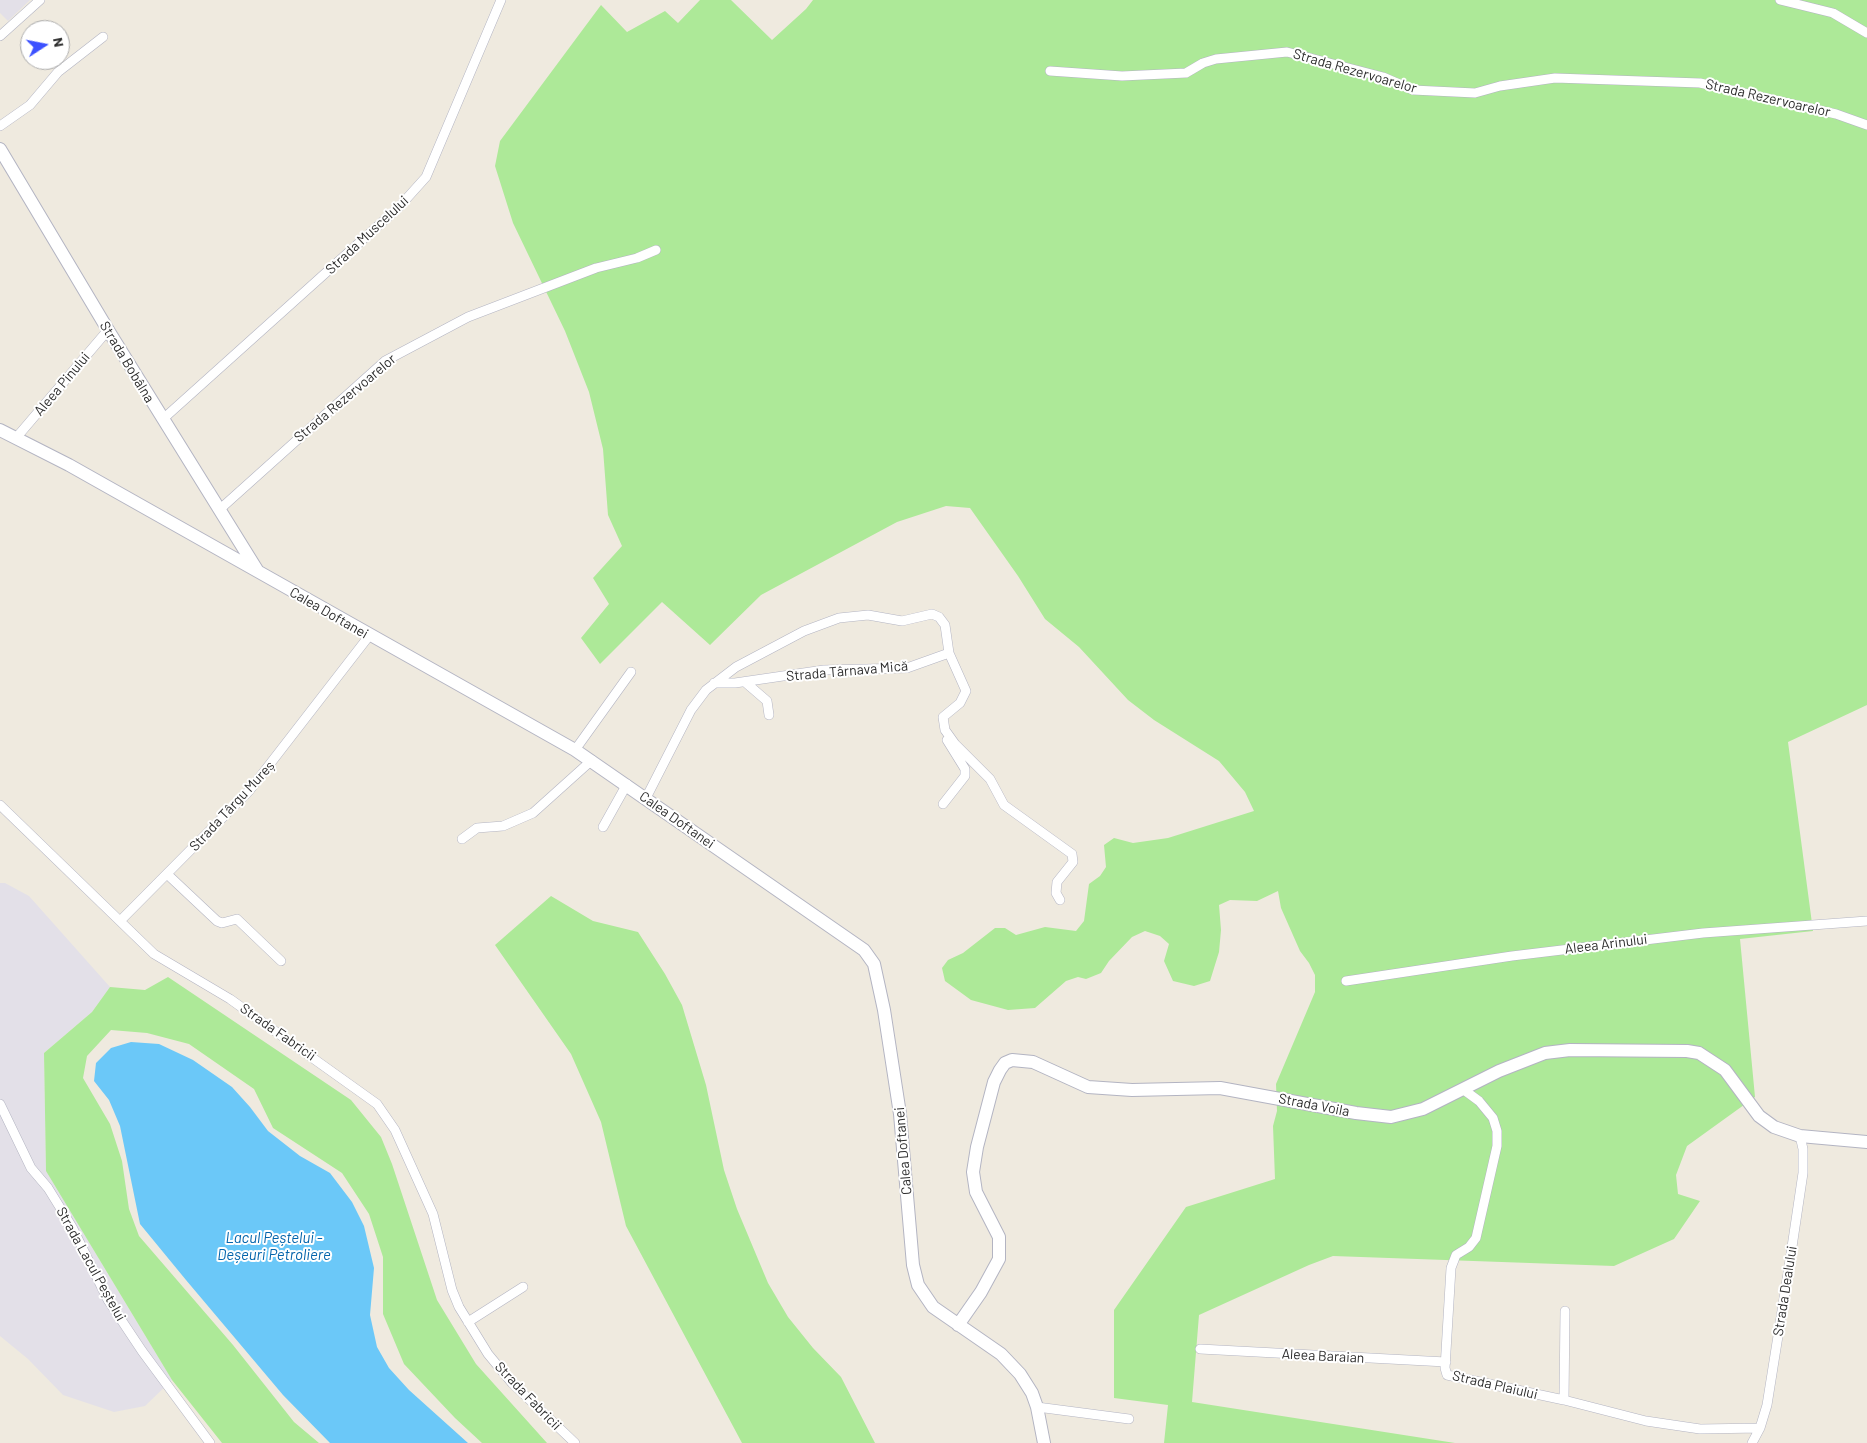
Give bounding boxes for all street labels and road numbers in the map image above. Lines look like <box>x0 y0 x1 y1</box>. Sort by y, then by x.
street label: Strada Rezervoarelor <box>1291 45 1419 97</box>
street label: Strada Rezervoarelor <box>1704 75 1832 121</box>
street label: Strada Muscelului <box>322 192 412 278</box>
street label: Strada Bobâlna <box>96 318 158 406</box>
street label: Aleea Pinului <box>31 349 93 419</box>
street label: Strada Rezervoarelor <box>291 350 399 446</box>
street label: Calea Doftanei <box>287 584 371 642</box>
street label: Strada Târnava Mică <box>785 657 909 685</box>
street label: Strada Târgu Mureș <box>186 757 278 855</box>
street label: Calea Doftanei <box>636 788 718 852</box>
street label: Aleea Arinului <box>1564 931 1648 957</box>
street label: Strada Fabricii <box>237 1000 319 1064</box>
street label: Strada Voila <box>1277 1090 1351 1120</box>
street label: Calea Doftanei <box>891 1106 915 1196</box>
street label: Strada Lacul Peștelui <box>53 1204 129 1324</box>
street label: Strada Dealului <box>1770 1245 1800 1337</box>
street label: Aleea Baraian <box>1281 1345 1365 1367</box>
street label: Strada Fabricii <box>491 1358 565 1434</box>
street label: Strada Plaiului <box>1451 1367 1539 1403</box>

